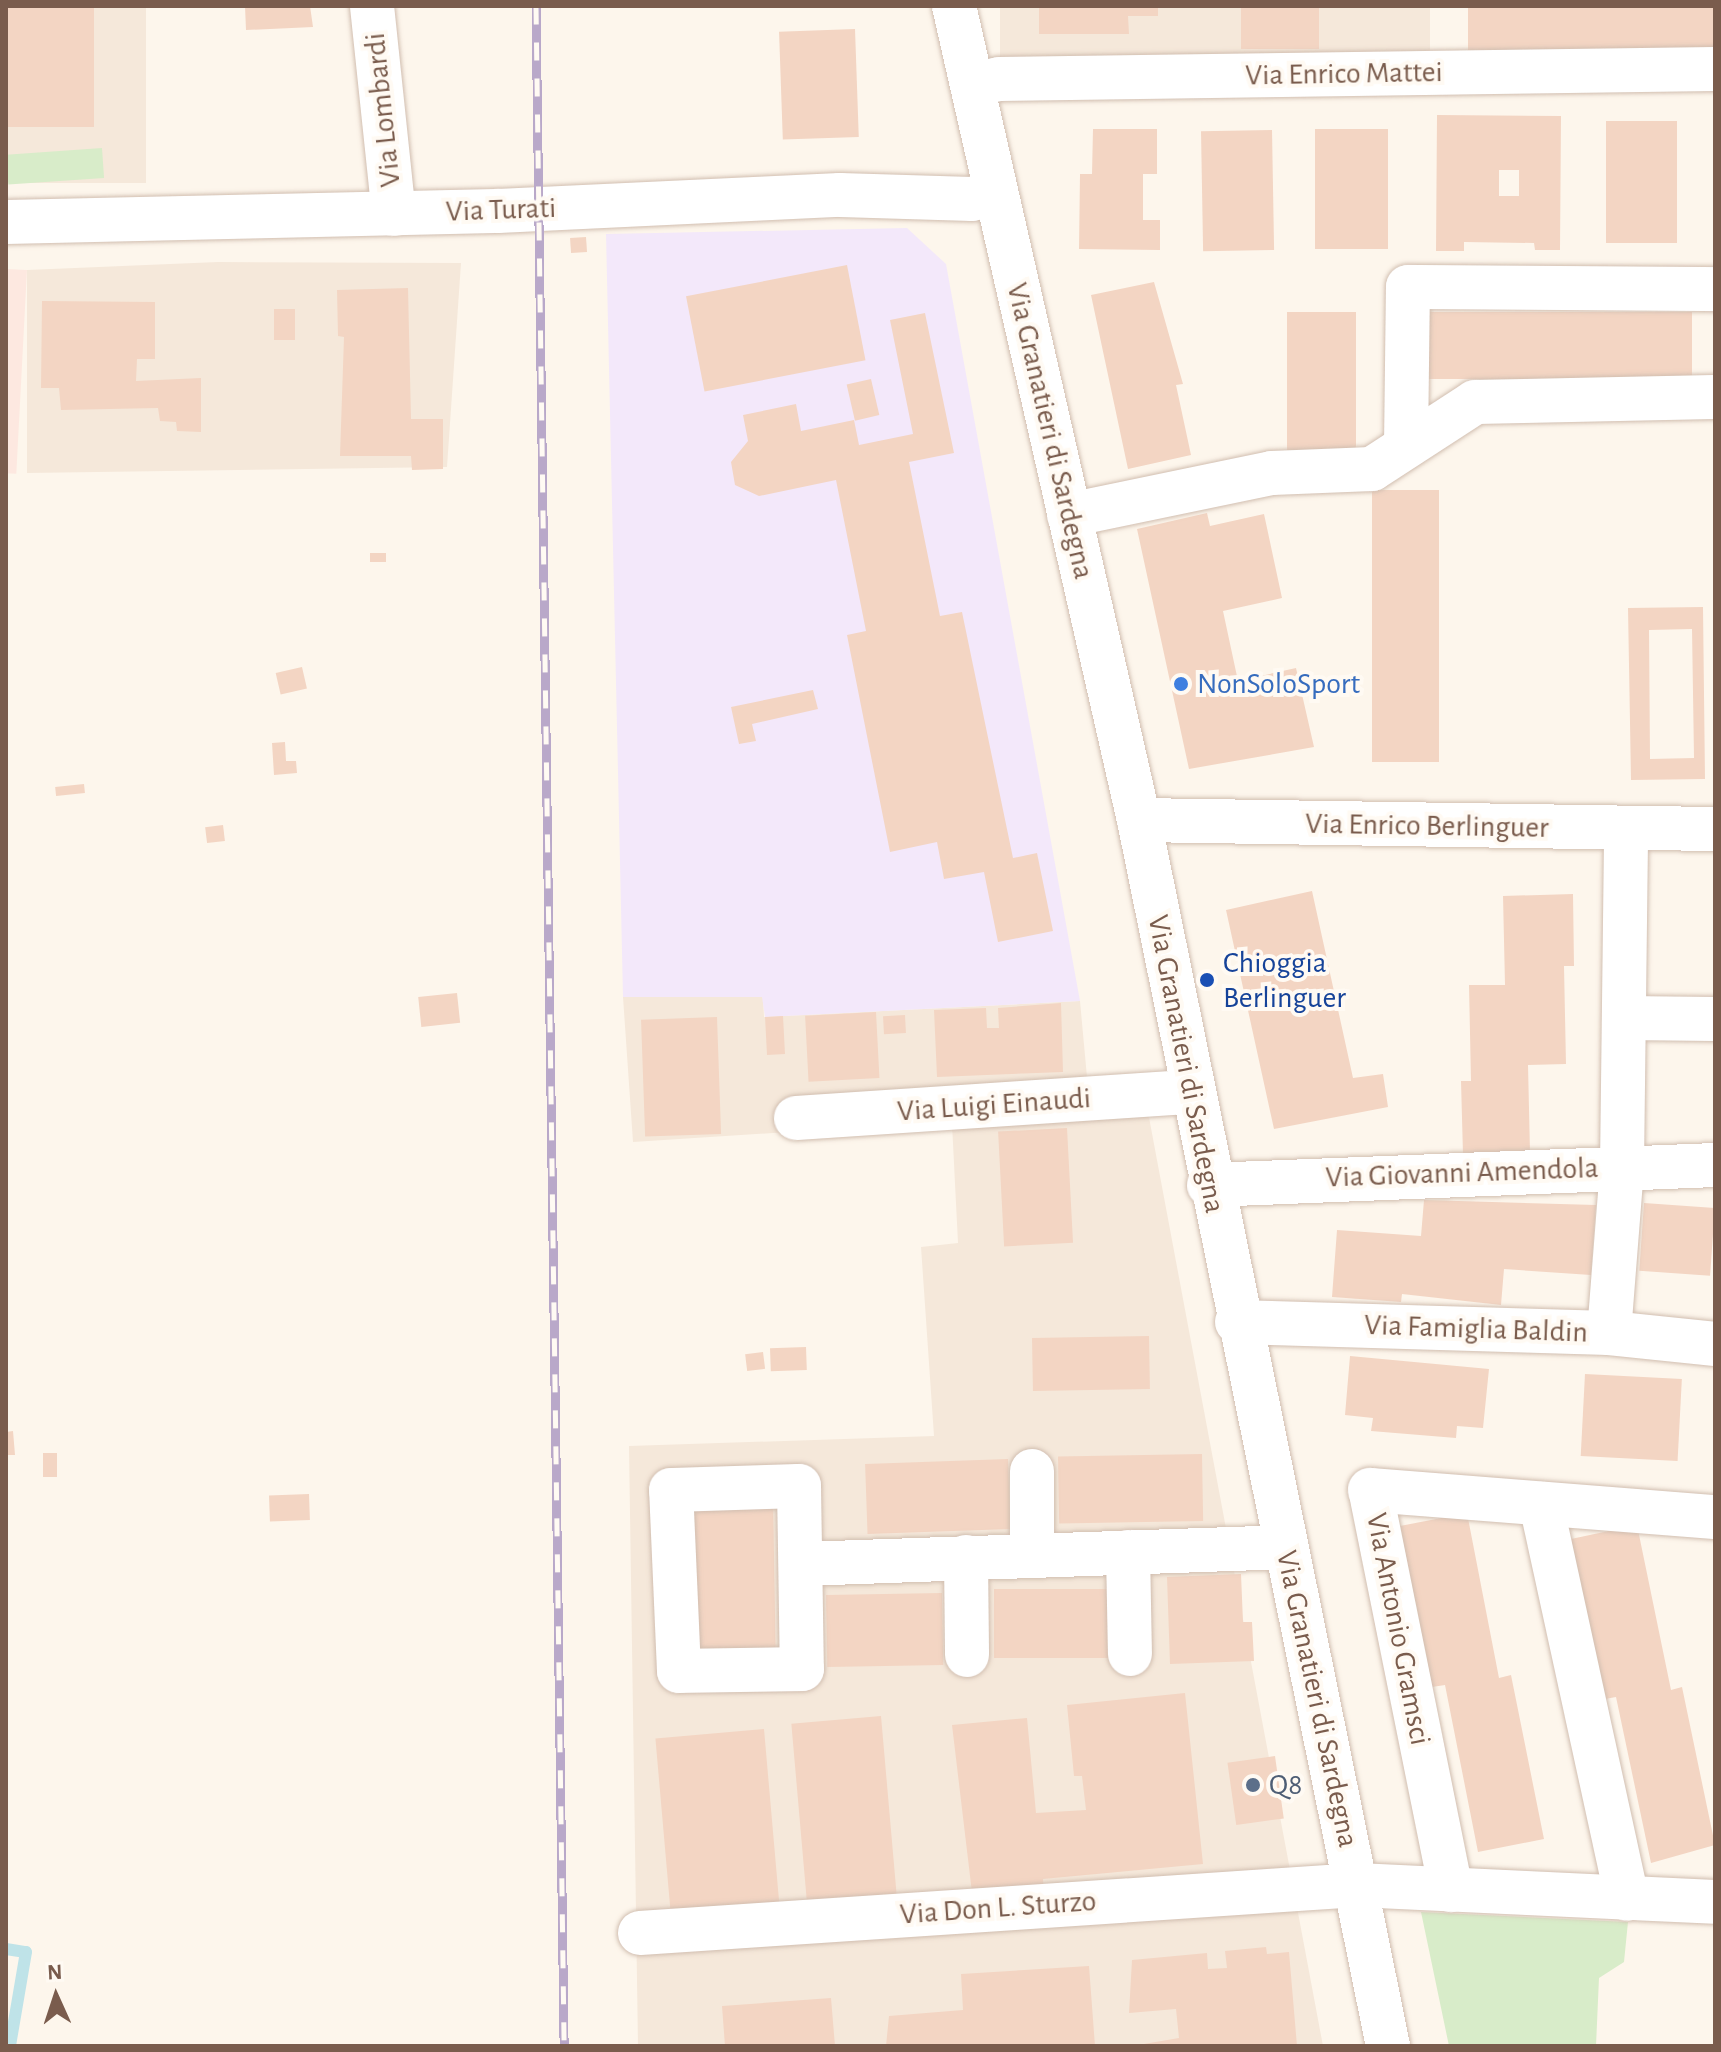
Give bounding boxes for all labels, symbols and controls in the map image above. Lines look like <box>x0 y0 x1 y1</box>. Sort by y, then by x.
street label: Via Lombardi <box>357 31 409 189</box>
street label: Via Enrico Mattei <box>1245 54 1443 94</box>
street label: Via Turati <box>445 190 557 230</box>
street label: Via Granatieri di Sardegna <box>998 279 1102 583</box>
place label: NonSoloSport <box>1197 666 1360 702</box>
marker: NonSoloSport <box>1172 675 1190 693</box>
street label: Via Enrico Berlinguer <box>1305 806 1549 846</box>
street label: Via Granatieri di Sardegna <box>1139 912 1233 1216</box>
place label: Chioggia Berlinguer <box>1223 945 1346 1016</box>
marker: Chioggia Berlinguer <box>1198 971 1216 989</box>
street label: Via Luigi Einaudi <box>896 1080 1092 1130</box>
street label: Via Giovanni Amendola <box>1325 1150 1599 1196</box>
street label: Via Famiglia Baldin <box>1364 1307 1588 1351</box>
street label: Via Antonio Gramsci <box>1358 1510 1438 1748</box>
street label: Via Granatieri di Sardegna <box>1268 1547 1366 1851</box>
place label: Q8 <box>1269 1767 1302 1803</box>
marker: Q8 <box>1244 1776 1262 1794</box>
street label: Via Don L. Sturzo <box>899 1883 1097 1933</box>
north arrow <box>16 1956 96 2036</box>
text: N <box>47 1961 63 1983</box>

